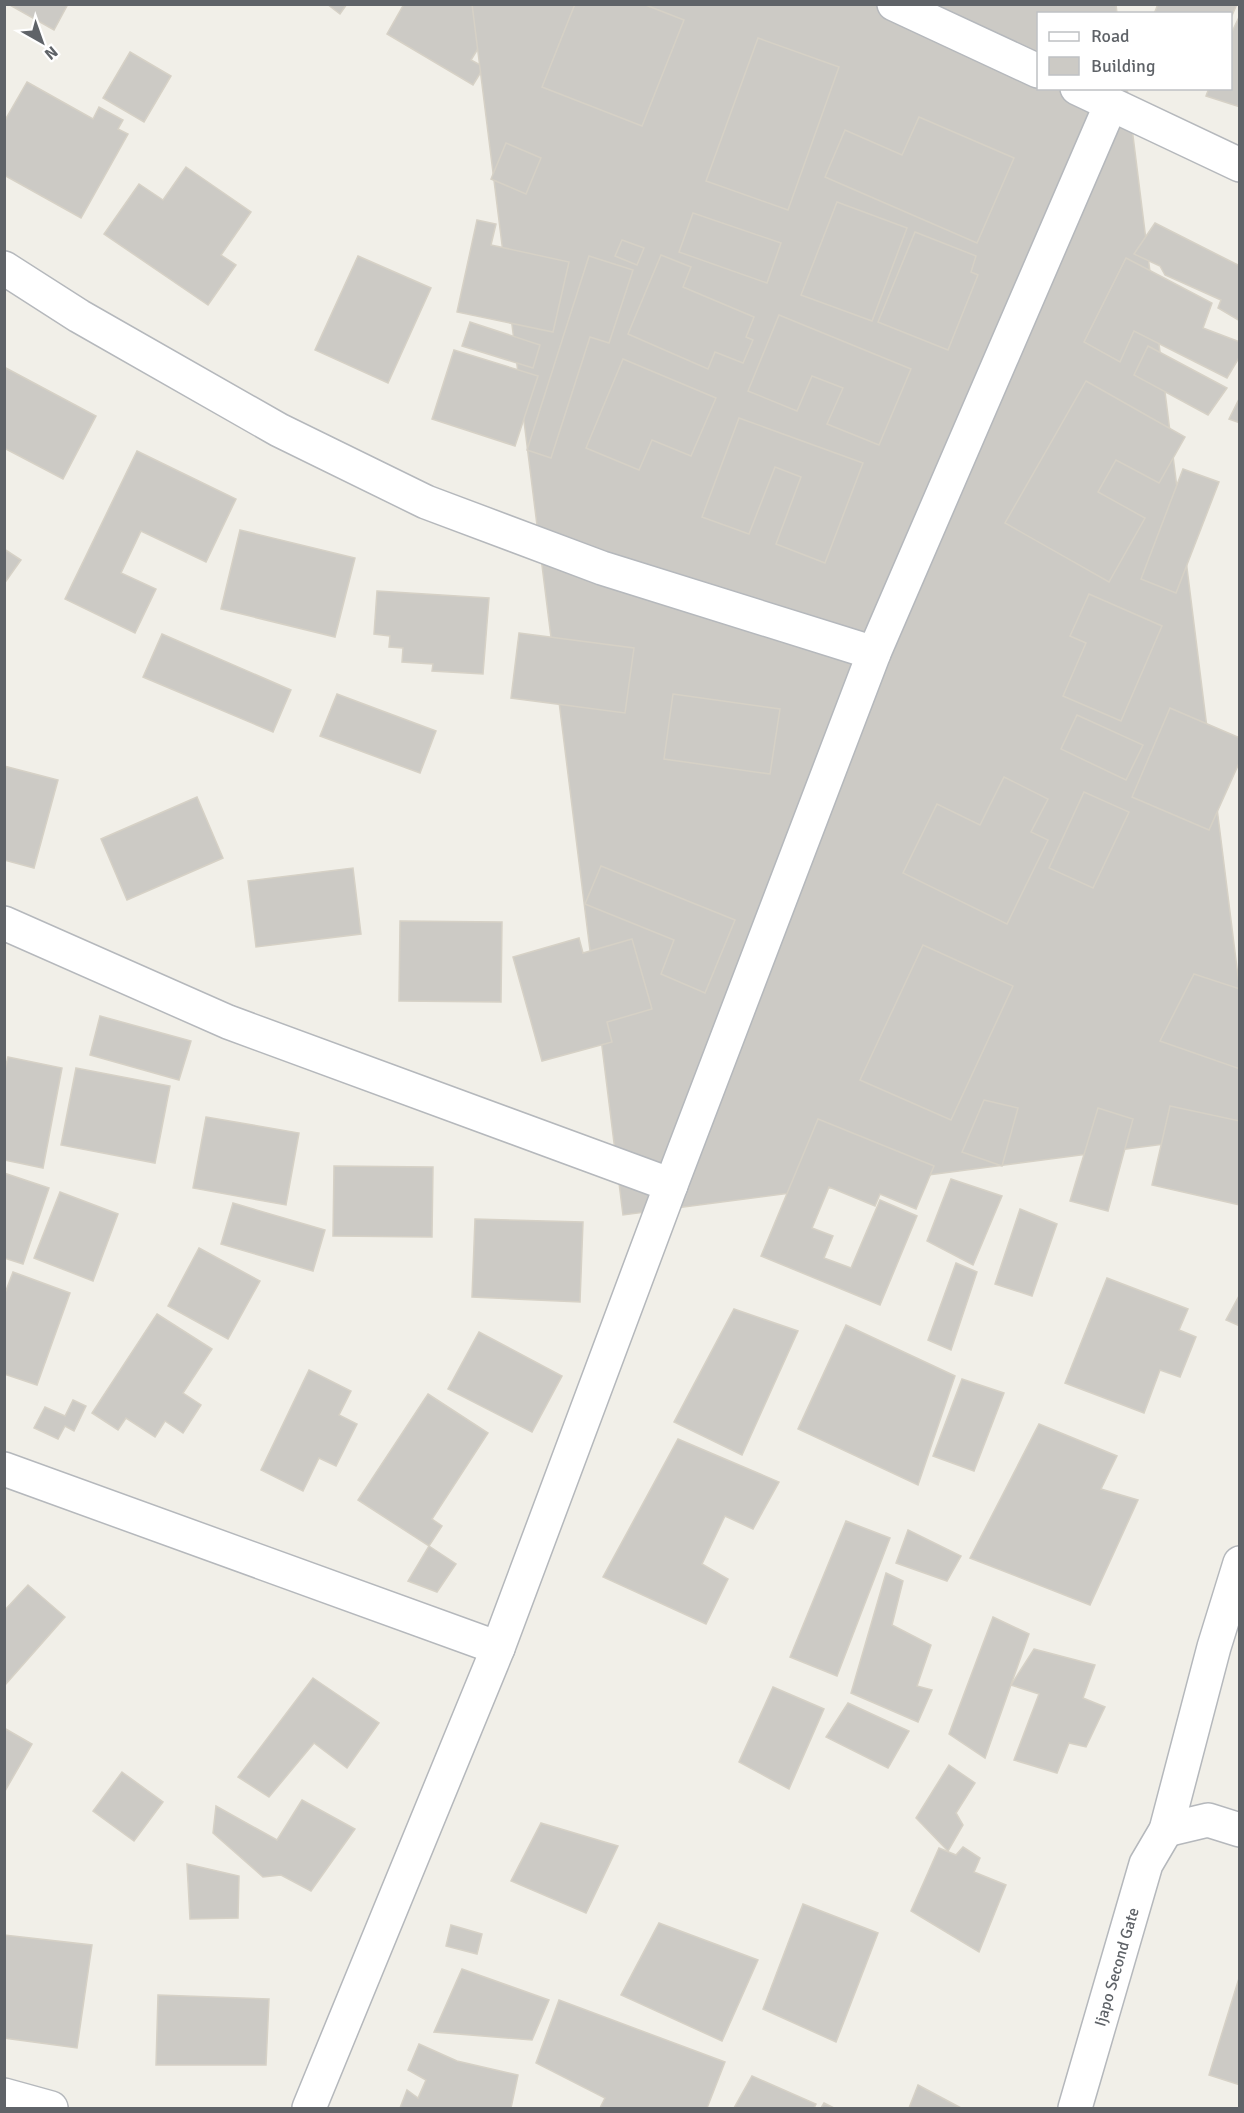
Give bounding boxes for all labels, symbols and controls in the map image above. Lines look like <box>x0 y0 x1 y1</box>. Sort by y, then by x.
north arrow <box>12 12 72 72</box>
legend <box>1037 12 1232 90</box>
text: Road <box>1091 25 1130 47</box>
text: N <box>40 41 62 64</box>
text: Building <box>1091 55 1155 77</box>
street label: Ijapo Second Gate <box>1090 1905 1144 2029</box>

